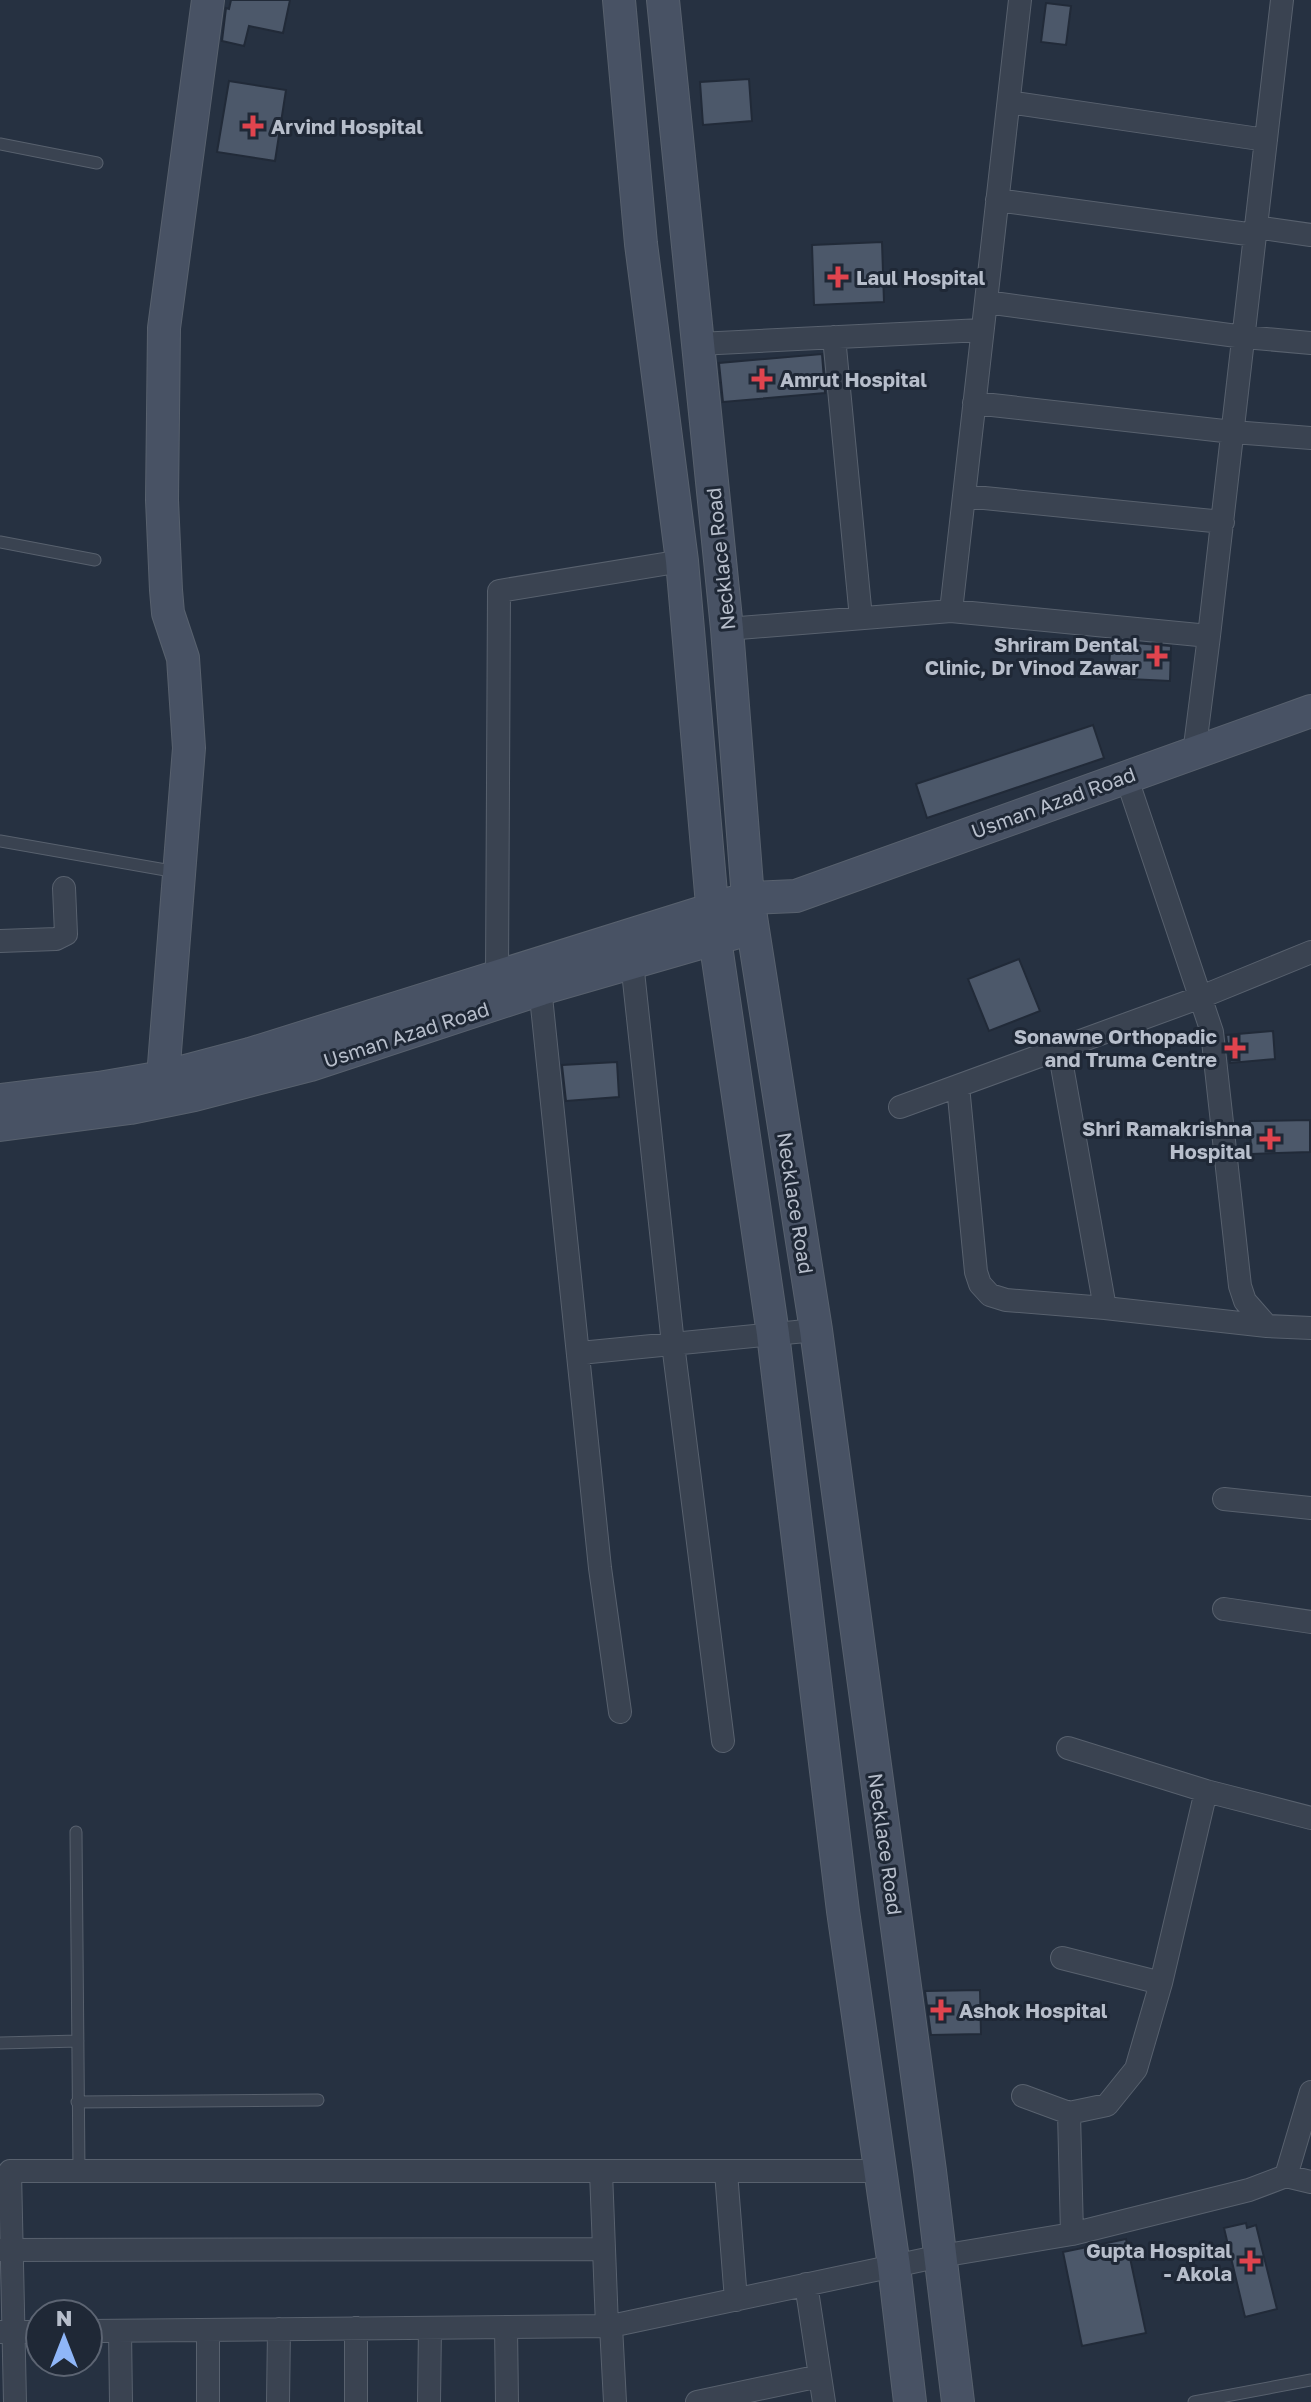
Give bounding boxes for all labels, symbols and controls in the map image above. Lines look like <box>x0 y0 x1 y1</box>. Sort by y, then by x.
place label: Arvind Hospital <box>271 114 423 138</box>
marker: Arvind Hospital <box>242 115 264 137</box>
place label: Laul Hospital <box>856 265 986 289</box>
marker: Laul Hospital <box>827 266 849 288</box>
place label: Amrut Hospital <box>780 367 927 391</box>
marker: Amrut Hospital <box>751 368 773 390</box>
street label: Necklace Road <box>701 487 739 631</box>
place label: Shriram Dental Clinic, Dr Vinod Zawar <box>925 632 1139 679</box>
marker: Shriram Dental Clinic, Dr Vinod Zawar <box>1146 645 1168 667</box>
street label: Usman Azad Road <box>968 761 1138 843</box>
street label: Usman Azad Road <box>320 996 492 1072</box>
place label: Sonawne Orthopadic and Truma Centre <box>1014 1024 1217 1071</box>
marker: Sonawne Orthopadic and Truma Centre <box>1224 1037 1246 1059</box>
place label: Shri Ramakrishna Hospital <box>1082 1116 1252 1163</box>
marker: Shri Ramakrishna Hospital <box>1259 1128 1281 1150</box>
street label: Necklace Road <box>773 1130 819 1276</box>
street label: Necklace Road <box>864 1771 908 1917</box>
place label: Ashok Hospital <box>959 1998 1108 2022</box>
marker: Ashok Hospital <box>930 1999 952 2021</box>
place label: Gupta Hospital - Akola <box>1086 2238 1232 2285</box>
marker: Gupta Hospital - Akola <box>1239 2250 1261 2272</box>
north arrow <box>24 2298 104 2378</box>
text: N <box>56 2304 72 2331</box>

